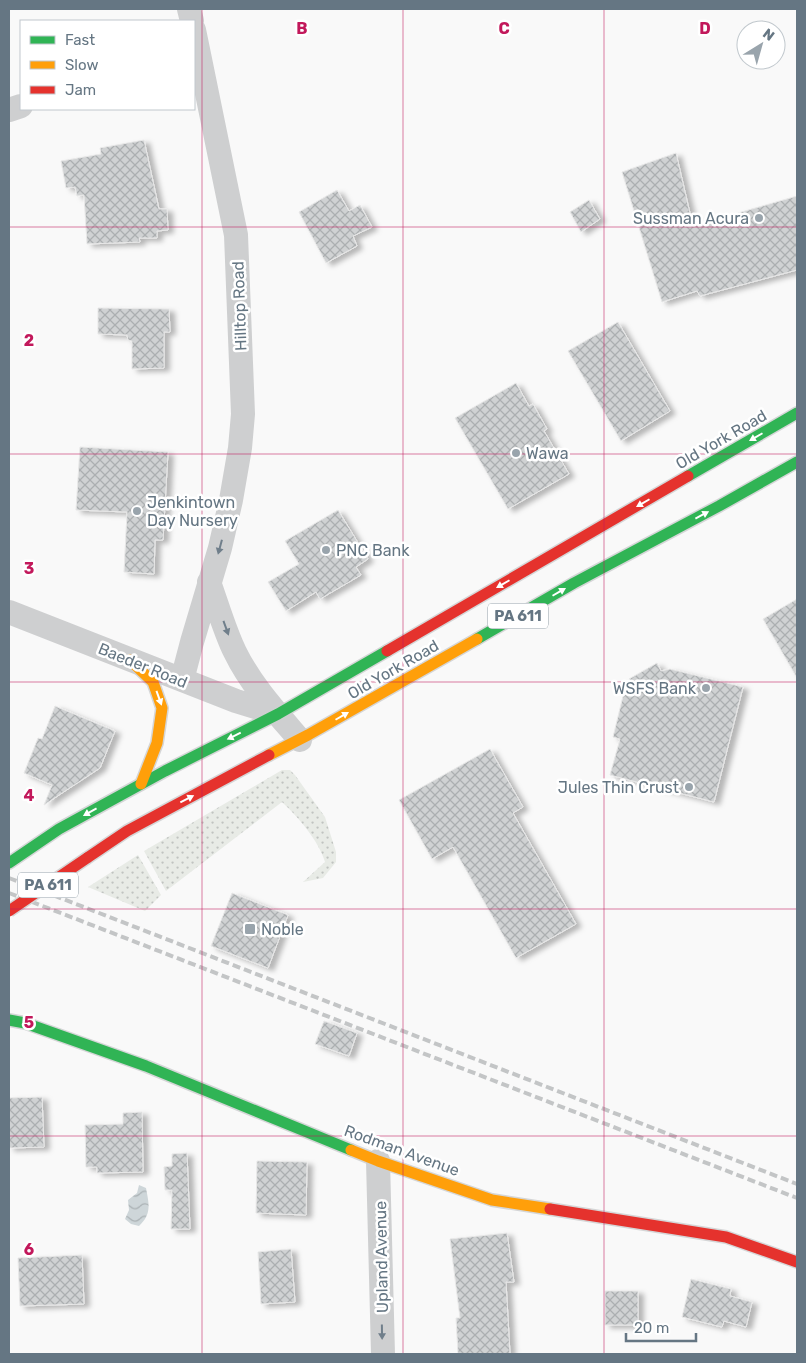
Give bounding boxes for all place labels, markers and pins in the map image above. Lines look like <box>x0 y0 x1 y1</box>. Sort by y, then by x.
place label: Sussman Acura <box>633 209 749 228</box>
marker: Sussman Acura <box>753 212 765 224</box>
place label: Wawa <box>526 444 569 463</box>
marker: Wawa <box>510 447 522 459</box>
place label: Jenkintown Day Nursery <box>147 493 238 530</box>
marker: Jenkintown Day Nursery <box>131 505 143 517</box>
place label: PNC Bank <box>336 541 410 560</box>
marker: PNC Bank <box>320 544 332 556</box>
place label: WSFS Bank <box>613 679 697 698</box>
marker: WSFS Bank <box>700 682 712 694</box>
place label: Jules Thin Crust <box>558 778 679 797</box>
marker: Jules Thin Crust <box>683 781 695 793</box>
place label: Noble <box>261 920 304 939</box>
marker: Noble <box>243 922 257 936</box>

